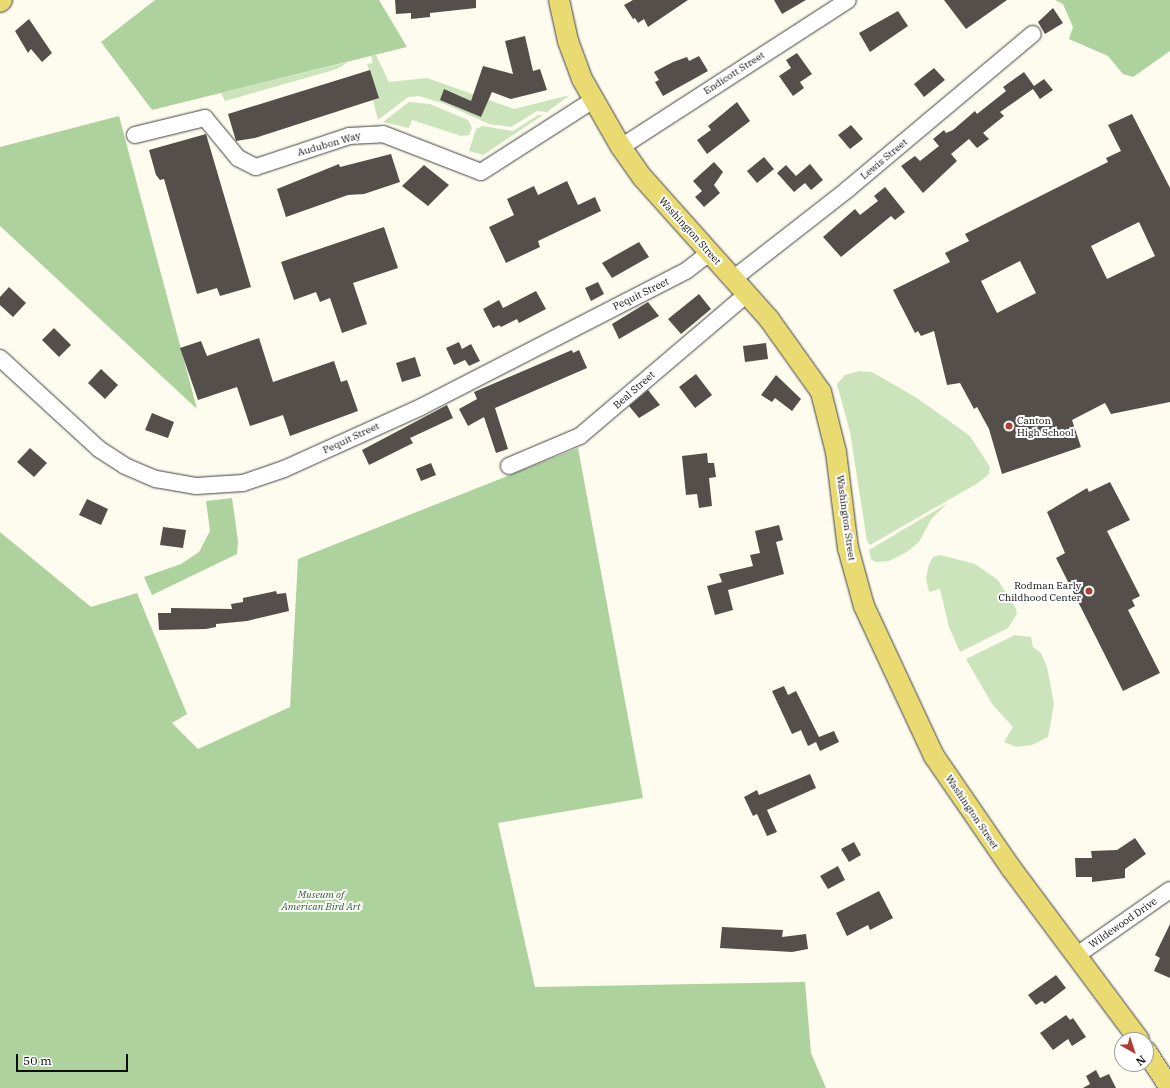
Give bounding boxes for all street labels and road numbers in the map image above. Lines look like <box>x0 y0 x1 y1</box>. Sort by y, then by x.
street label: Endicott Street <box>701 49 767 97</box>
street label: Audubon Way <box>296 129 362 159</box>
street label: Lewis Street <box>858 136 910 182</box>
street label: Washington Street <box>657 195 723 267</box>
street label: Pequit Street <box>611 275 671 313</box>
street label: Beal Street <box>611 369 657 411</box>
street label: Pequit Street <box>321 420 381 456</box>
street label: Washington Street <box>834 474 858 562</box>
street label: Washington Street <box>943 773 1001 851</box>
street label: Wildewood Drive <box>1087 895 1159 951</box>

